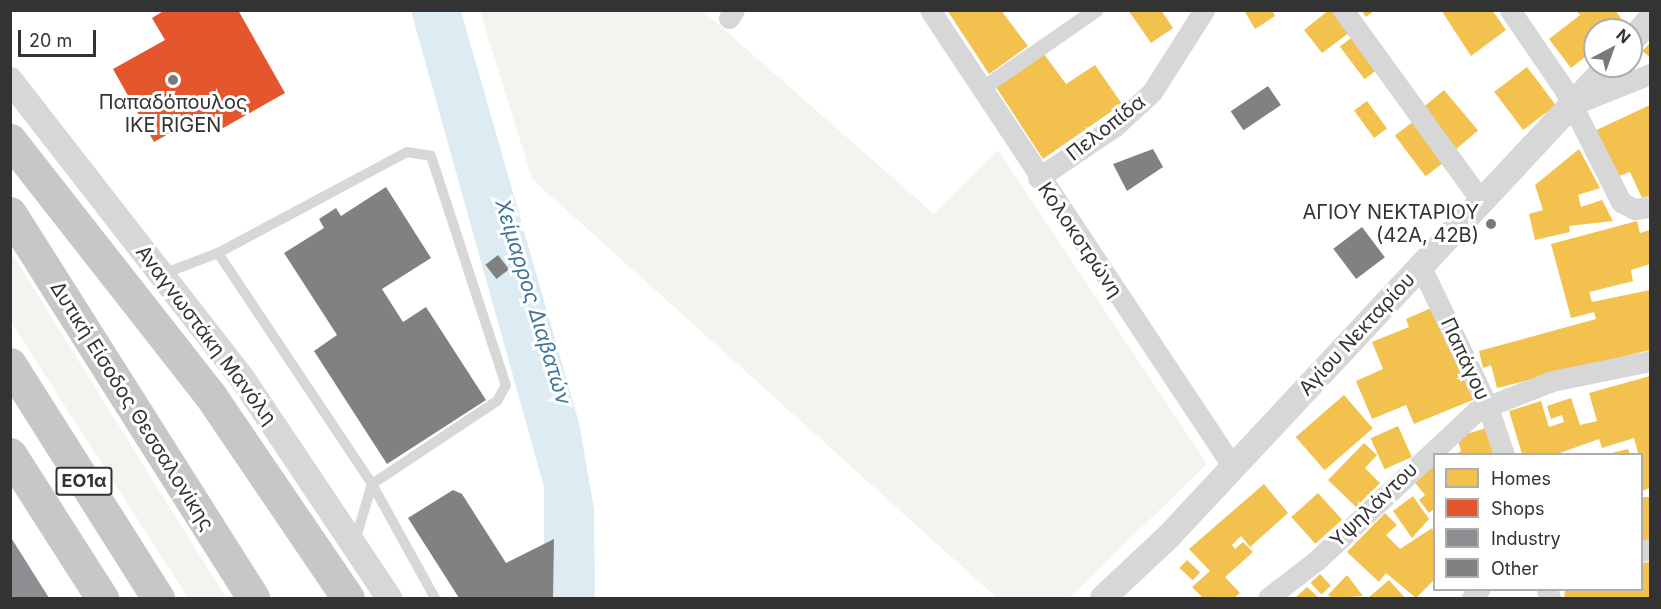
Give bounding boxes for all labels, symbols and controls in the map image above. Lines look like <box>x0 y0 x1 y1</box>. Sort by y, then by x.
scale bar <box>21 18 99 56</box>
north arrow <box>1583 18 1643 78</box>
text: N <box>1612 24 1635 47</box>
text: 20 m <box>29 30 72 51</box>
marker: Παπαδόπουλος ΙΚΕ RIGEN <box>166 73 180 87</box>
place label: Παπαδόπουλος ΙΚΕ RIGEN <box>99 90 247 137</box>
street label: Πελοπίδα <box>1062 90 1150 166</box>
street label: Κολοκοτρώνη <box>1033 178 1127 302</box>
water label: Χείμαρρος Διαβατών <box>490 196 576 408</box>
place label: ΑΓΙΟΥ ΝΕΚΤΑΡΙΟΥ (42Α, 42Β) <box>1303 201 1479 248</box>
marker: ΑΓΙΟΥ ΝΕΚΤΑΡΙΟΥ (42Α, 42Β) <box>1484 217 1498 231</box>
street label: Αναγνωστάκη Μανόλη <box>131 241 281 429</box>
street label: Αγίου Νεκταρίου <box>1294 268 1420 400</box>
street label: Δυτική Είσοδος Θεσσαλονίκης <box>45 277 219 535</box>
street label: Παπάγου <box>1435 314 1495 404</box>
legend <box>1433 453 1643 591</box>
street label: Υψηλάντου <box>1325 458 1423 552</box>
road number: ΕΟ1α <box>54 466 114 496</box>
text: Homes <box>1491 468 1551 489</box>
text: Shops <box>1491 498 1545 519</box>
text: Industry <box>1491 528 1561 549</box>
text: Other <box>1491 558 1539 579</box>

